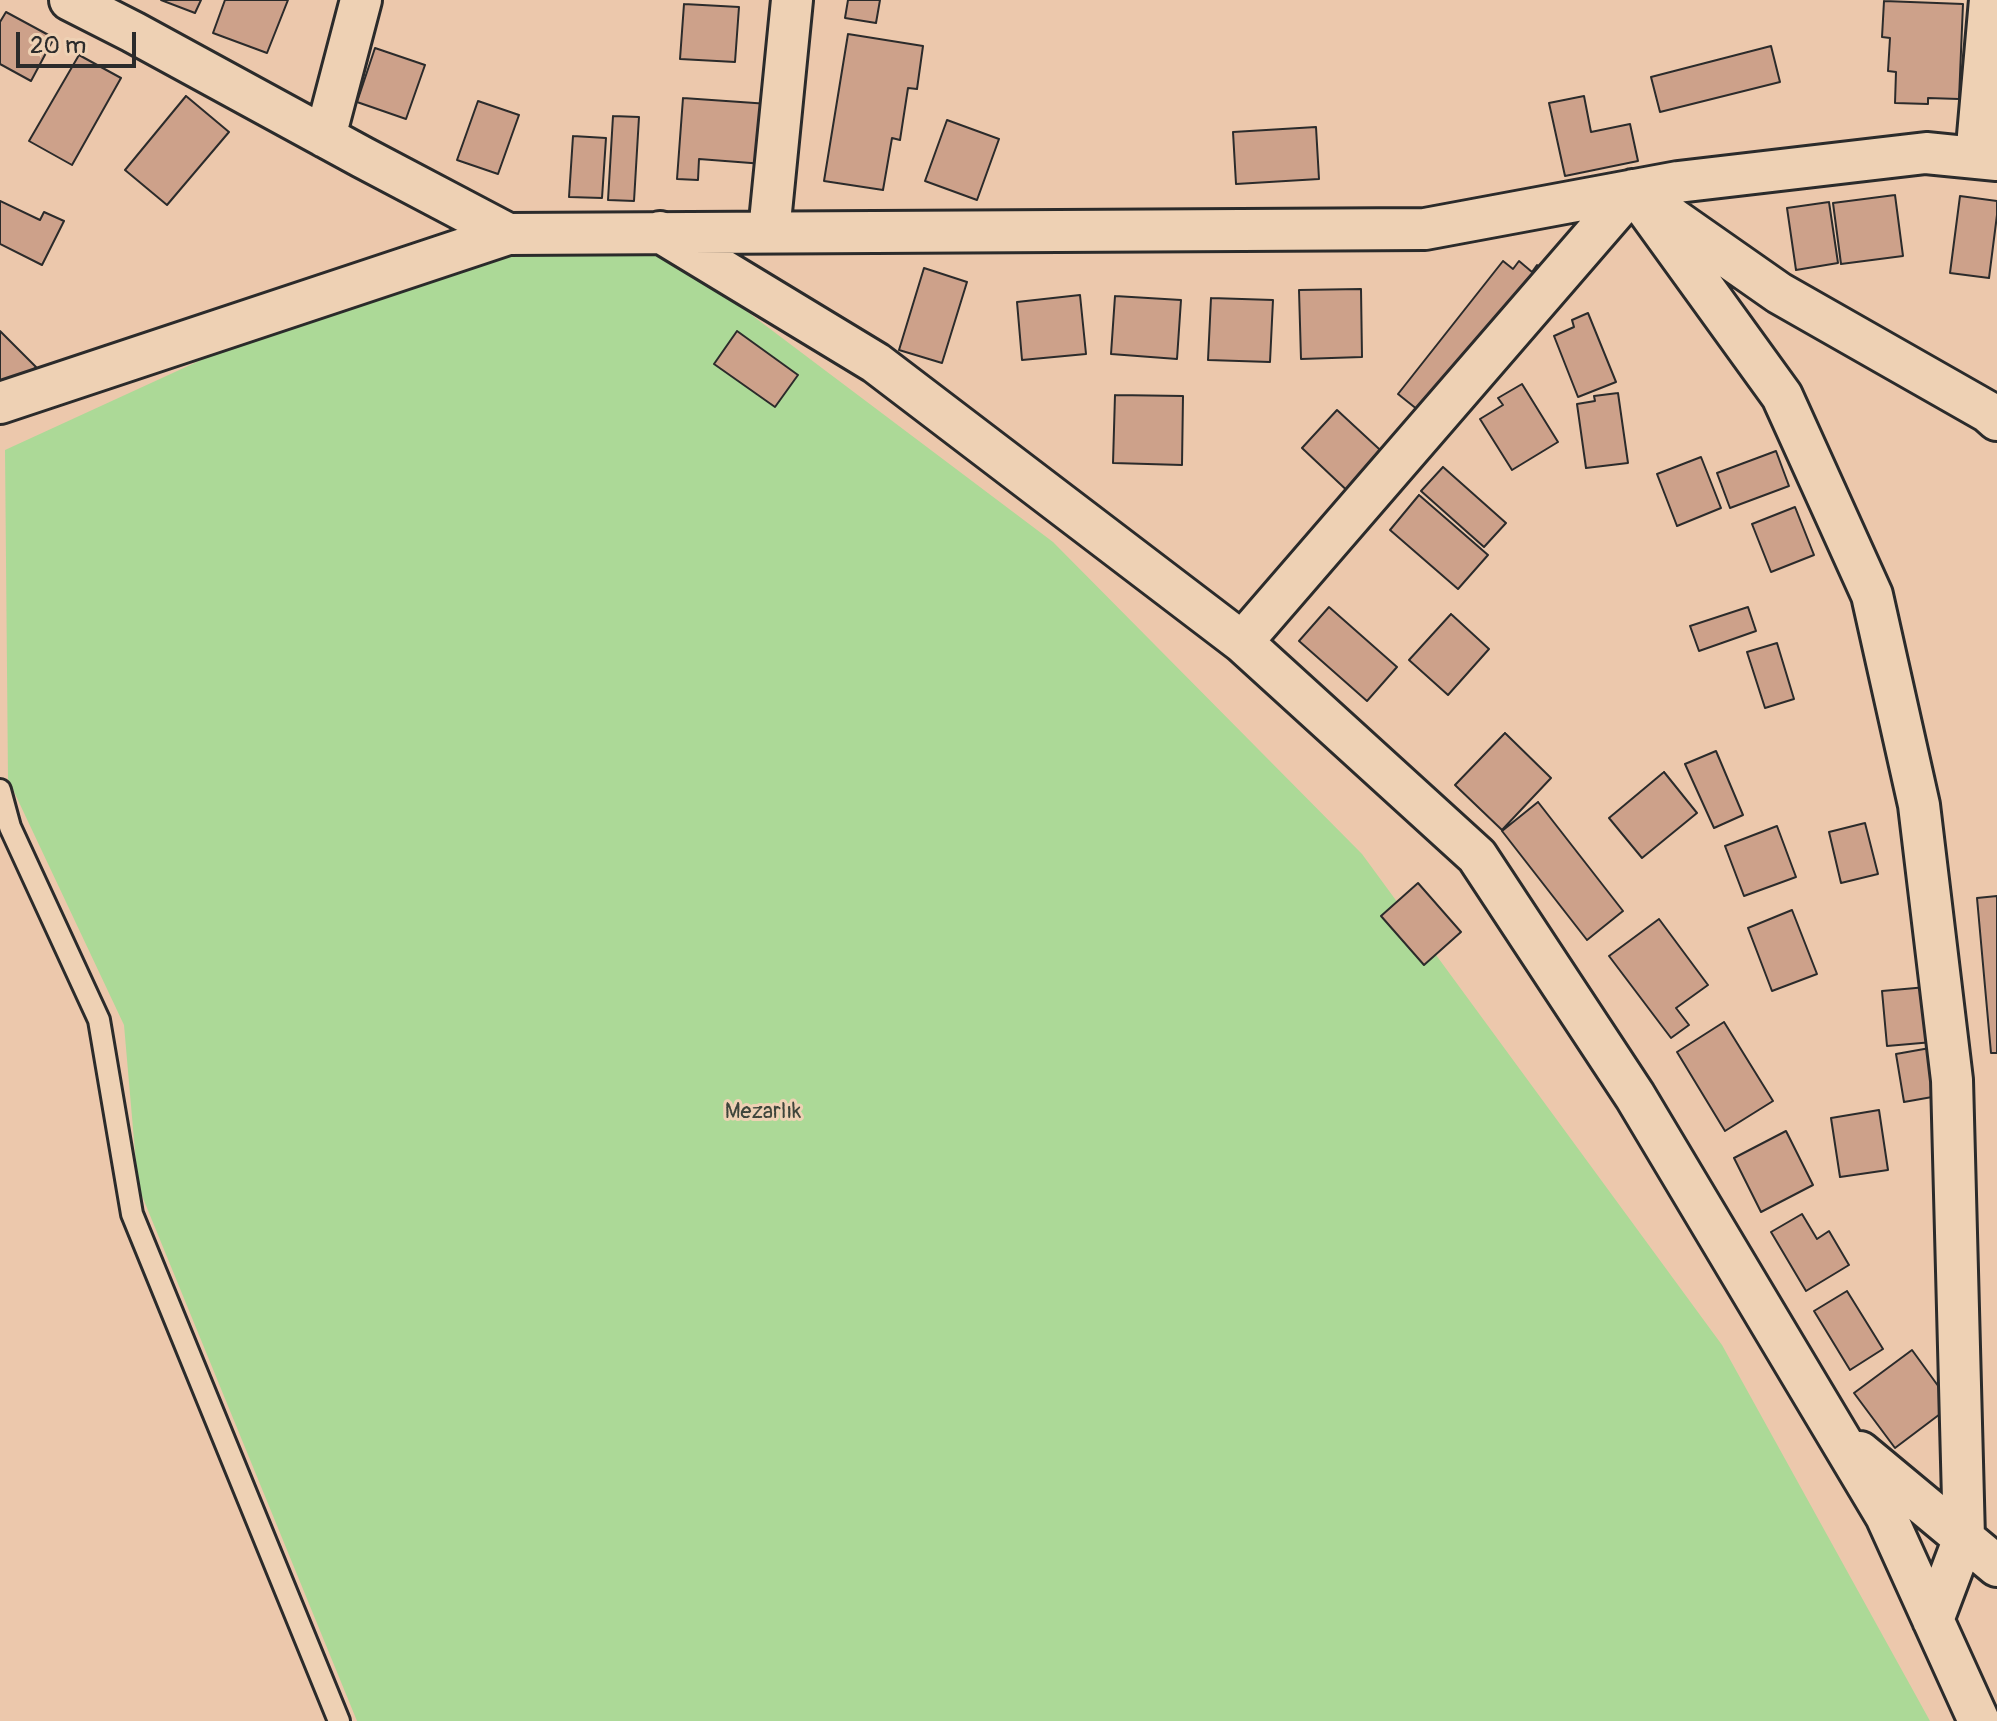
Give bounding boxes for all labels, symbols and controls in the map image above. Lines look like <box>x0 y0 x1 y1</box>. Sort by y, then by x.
scale bar <box>20 16 140 66</box>
text: 20 m <box>30 31 86 60</box>
park label: Mezarlık <box>725 1099 801 1125</box>

